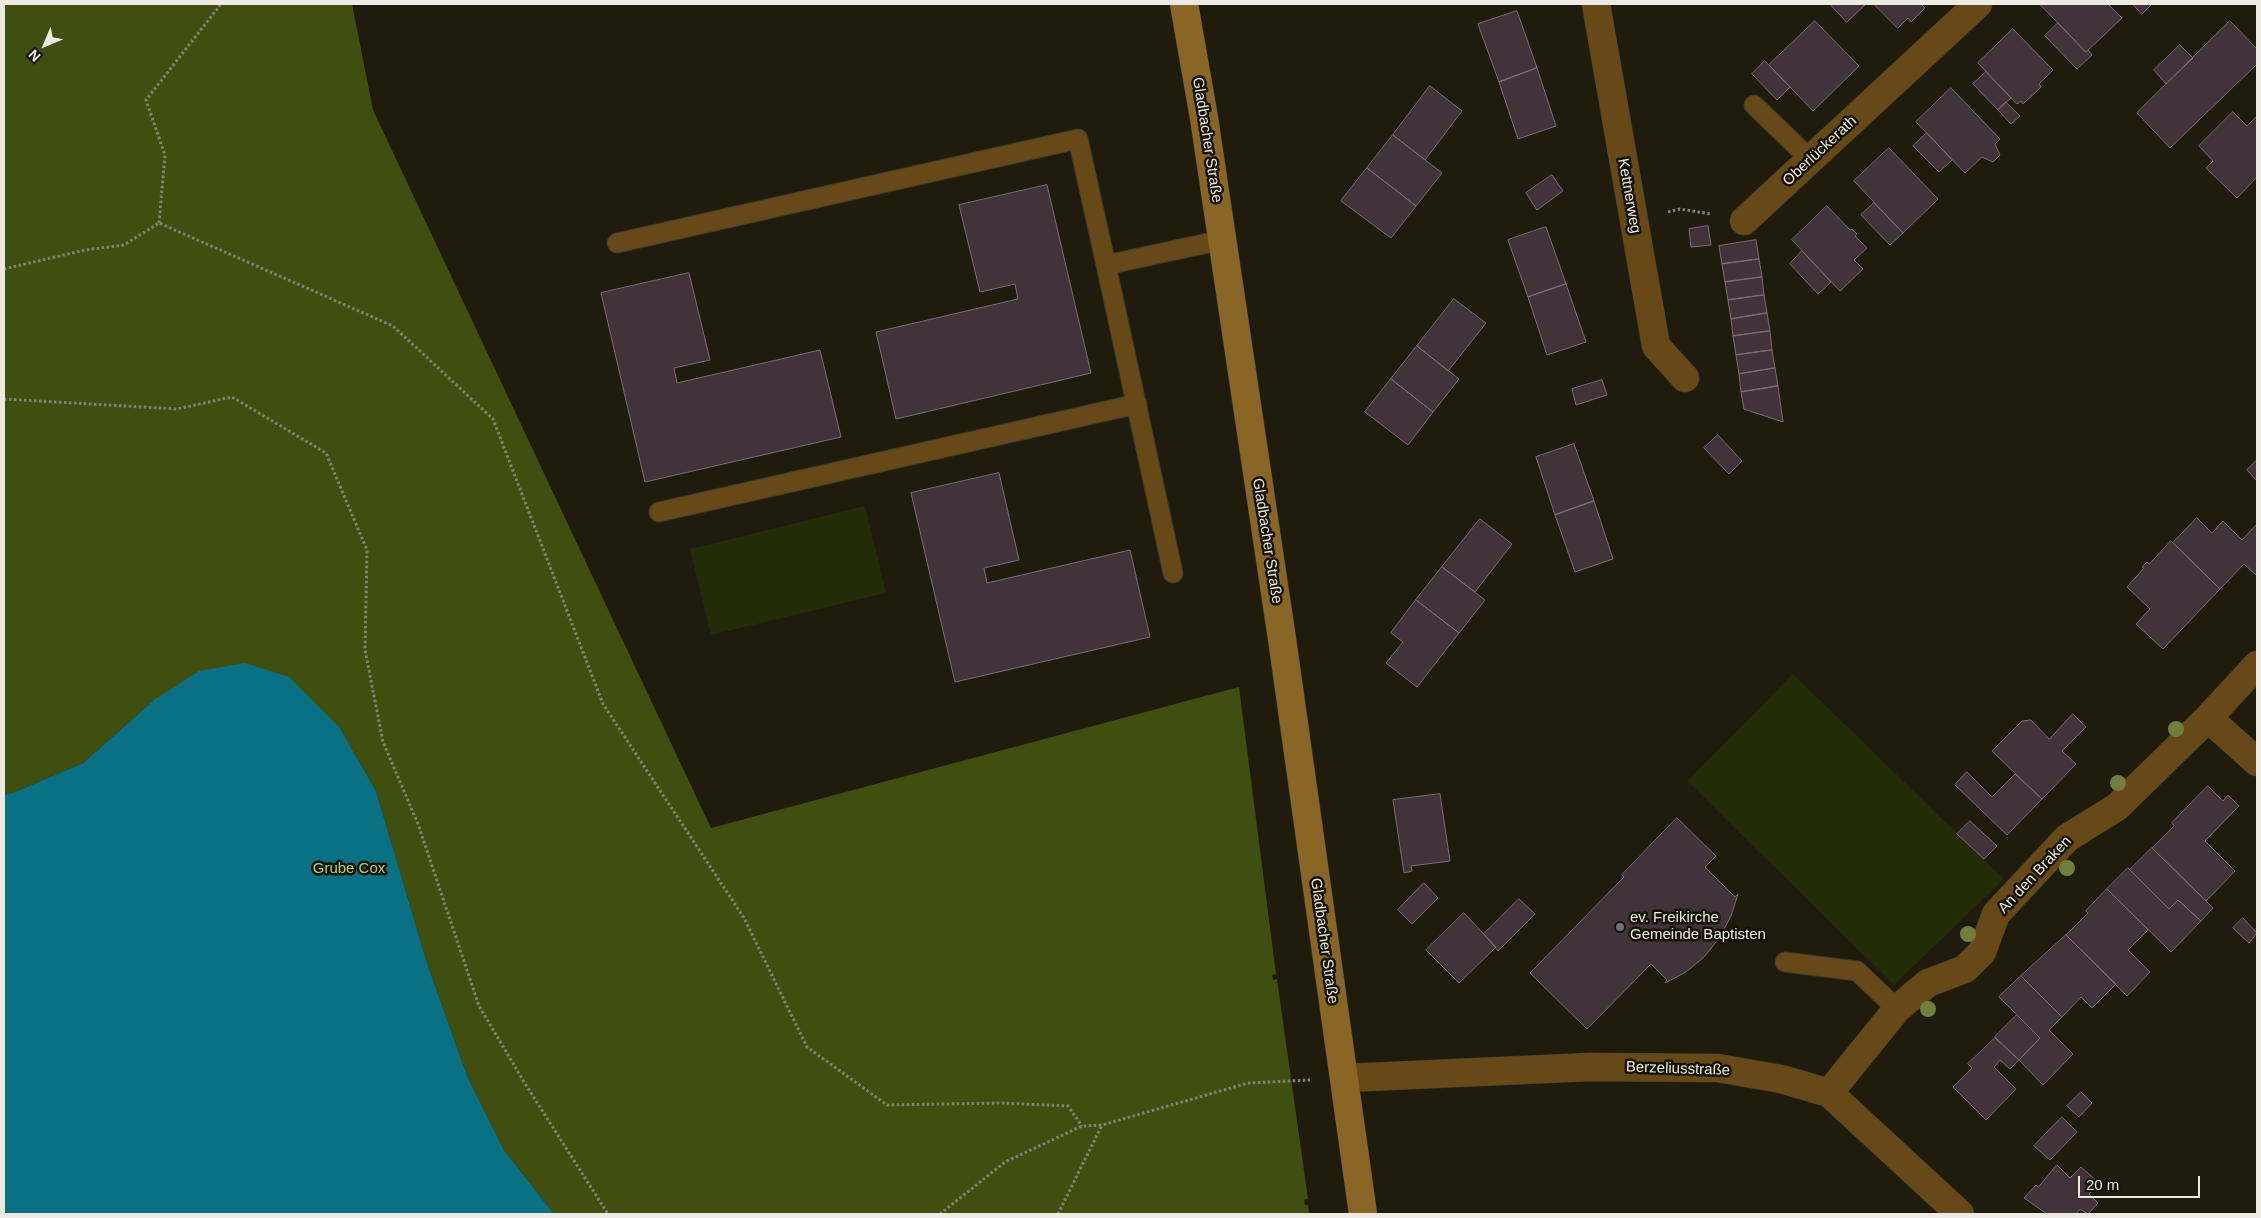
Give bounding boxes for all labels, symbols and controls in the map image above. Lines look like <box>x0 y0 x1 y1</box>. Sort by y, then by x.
north arrow <box>20 20 70 70</box>
text: N <box>25 46 44 65</box>
street label: Gladbacher Straße <box>1188 76 1226 204</box>
street label: Oberlückerath <box>1779 112 1861 190</box>
street label: Kettnerweg <box>1614 157 1644 235</box>
street label: Gladbacher Straße <box>1248 477 1286 605</box>
street label: An den Braken <box>1995 833 2075 917</box>
park label: Grube Cox <box>313 860 385 878</box>
street label: Gladbacher Straße <box>1306 877 1342 1005</box>
place label: ev. Freikirche Gemeinde Baptisten <box>1630 909 1766 944</box>
marker: ev. Freikirche Gemeinde Baptisten <box>1614 921 1626 933</box>
street label: Berzeliusstraße <box>1626 1058 1730 1080</box>
scale bar <box>2081 1166 2204 1198</box>
text: 20 m <box>2086 1176 2119 1193</box>

